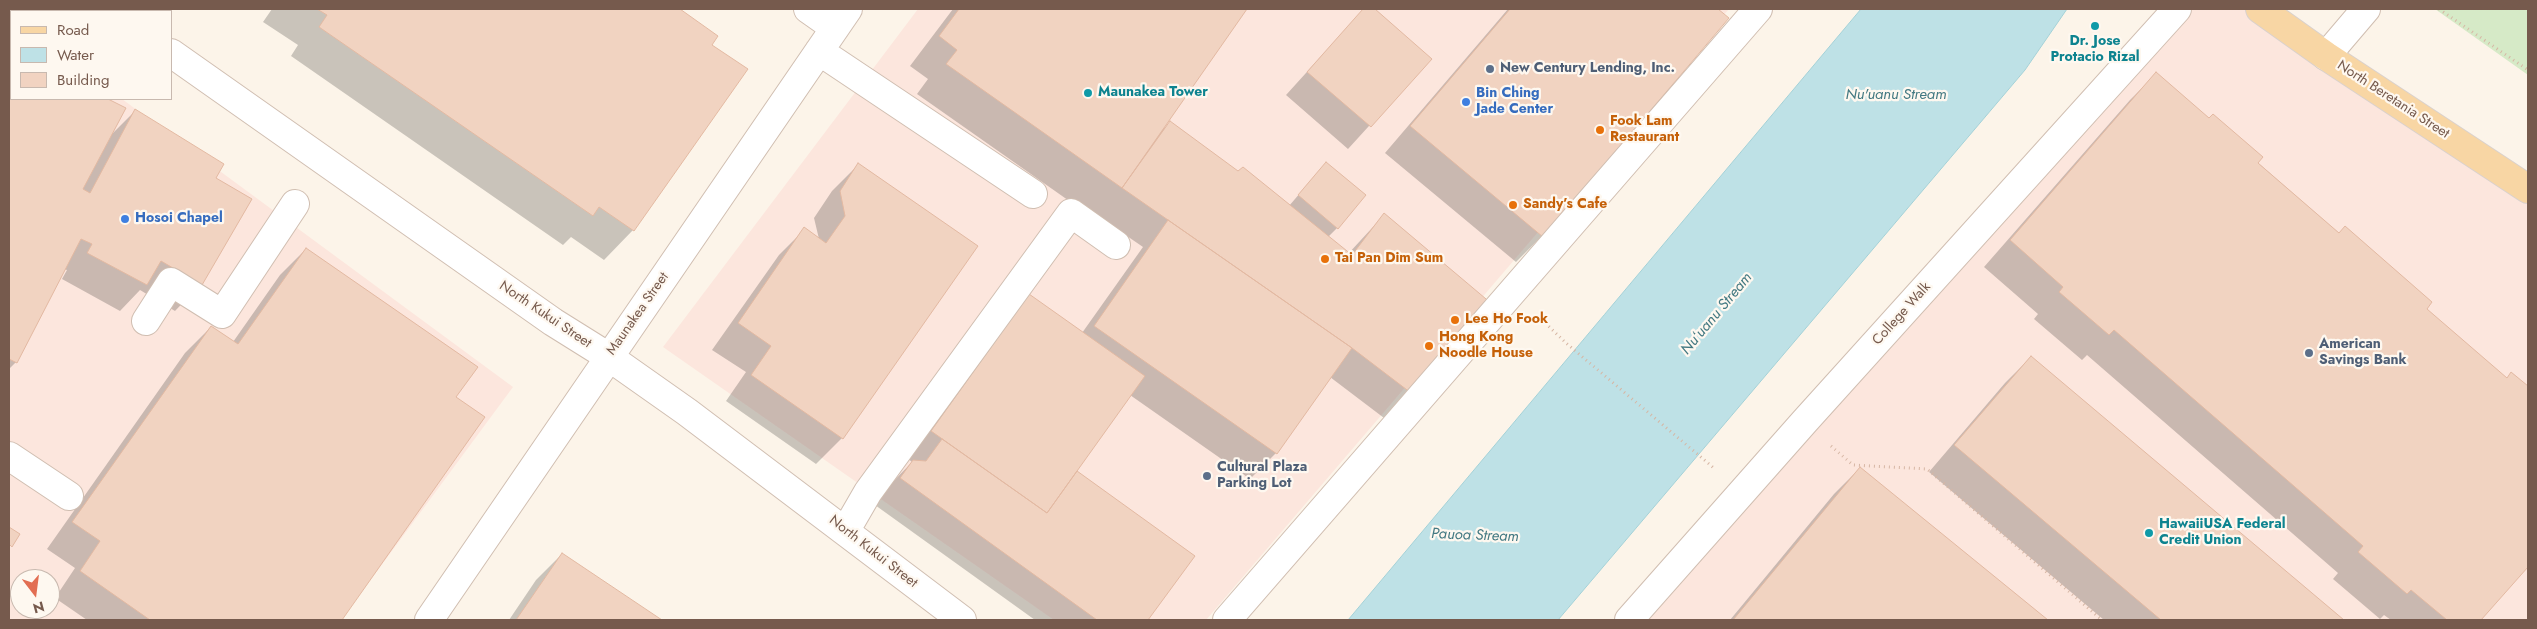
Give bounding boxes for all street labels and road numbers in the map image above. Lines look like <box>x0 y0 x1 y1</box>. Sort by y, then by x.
street label: North Beretania Street <box>2334 57 2452 143</box>
street label: Maunakea Street <box>603 269 673 359</box>
street label: North Kukui Street <box>496 278 594 352</box>
street label: College Walk <box>1869 279 1935 349</box>
street label: North Kukui Street <box>825 512 921 592</box>

